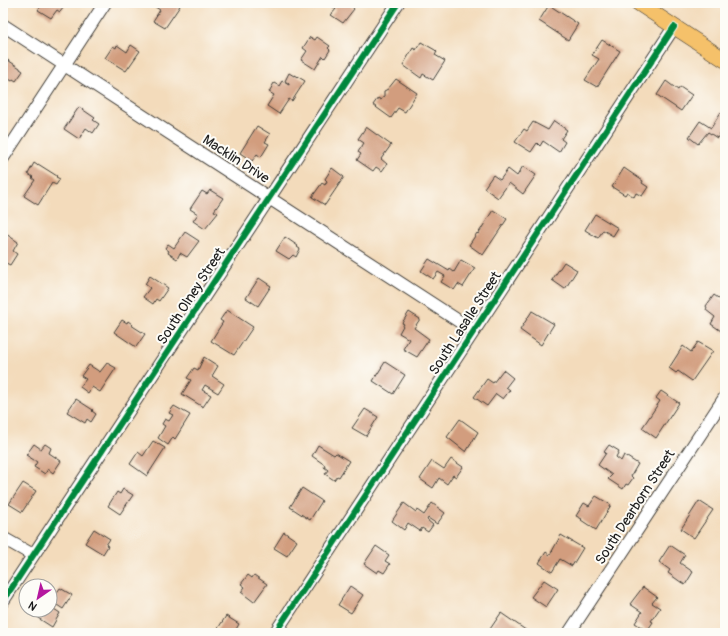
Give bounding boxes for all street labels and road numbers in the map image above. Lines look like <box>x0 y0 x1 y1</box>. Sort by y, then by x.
street label: Macklin Drive <box>199 131 273 187</box>
street label: South Olney Street <box>153 244 229 348</box>
street label: South Lasalle Street <box>425 268 505 378</box>
street label: South Dearborn Street <box>592 446 679 568</box>

